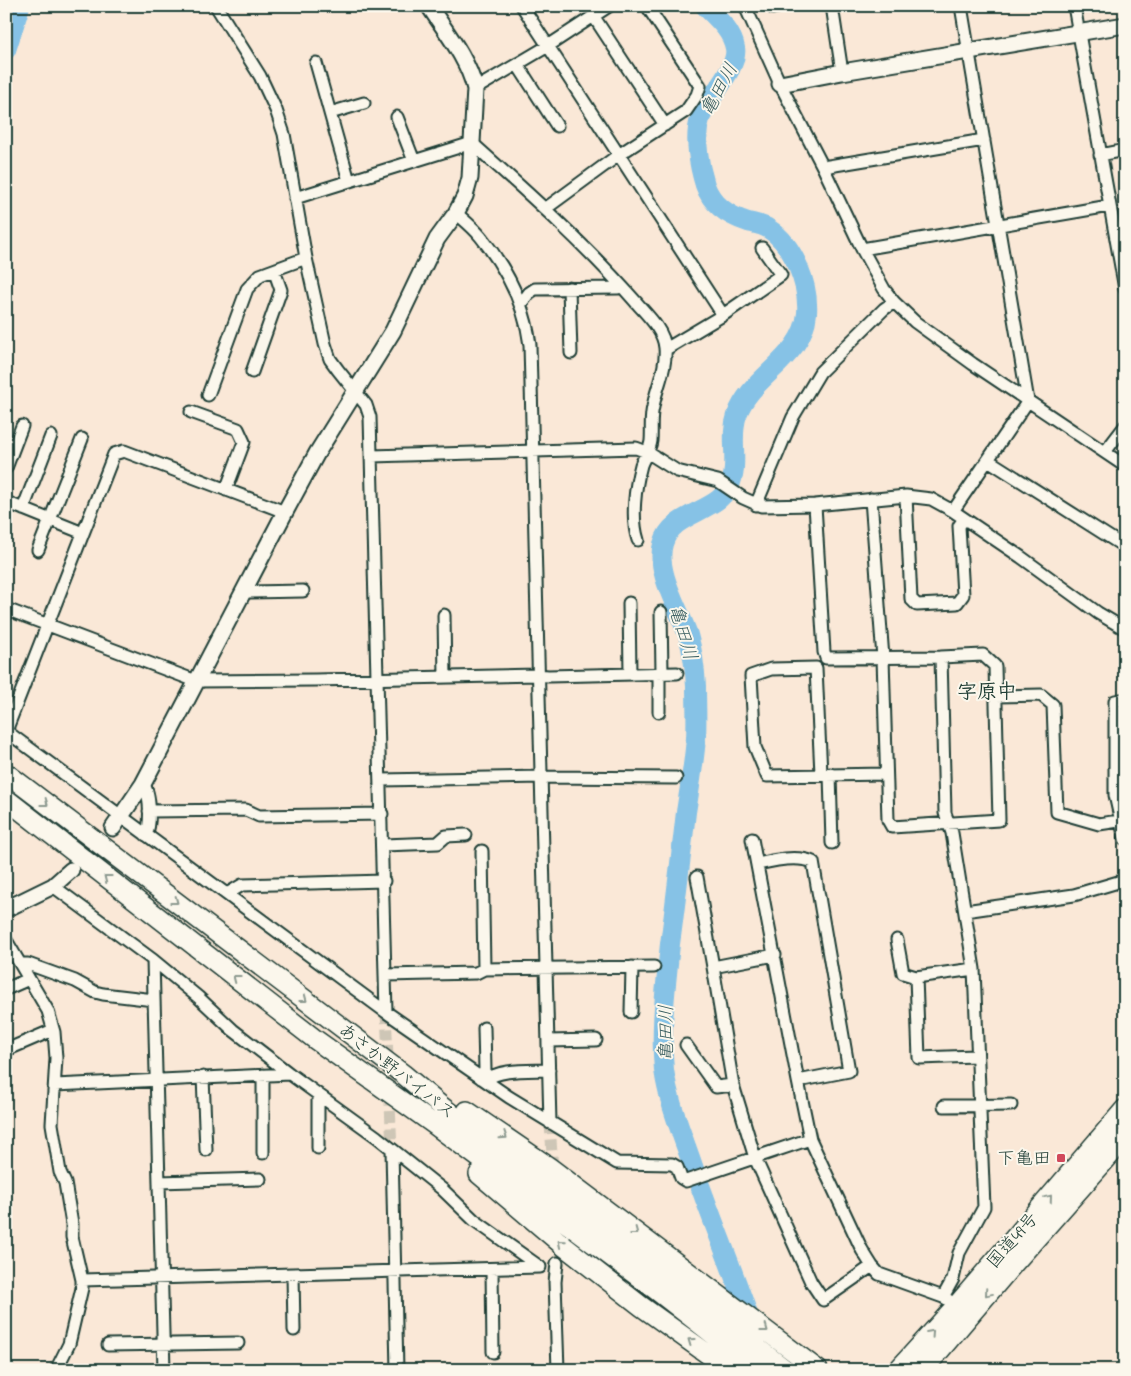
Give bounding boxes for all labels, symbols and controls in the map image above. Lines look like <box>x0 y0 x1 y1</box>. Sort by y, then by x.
water label: 亀田川 <box>695 59 746 122</box>
water label: 亀田川 <box>660 602 703 664</box>
district label: 字原中 <box>957 679 1017 708</box>
one-way arrow <box>39 797 49 806</box>
one-way arrow <box>103 875 113 884</box>
one-way arrow <box>169 895 179 904</box>
one-way arrow <box>233 975 242 983</box>
one-way arrow <box>298 994 307 1002</box>
water label: 亀田川 <box>654 1004 681 1062</box>
street label: あさか野バイパス <box>332 1018 460 1127</box>
one-way arrow <box>498 1130 507 1139</box>
place label: 下亀田 <box>997 1147 1051 1173</box>
marker: 下亀田 <box>1055 1152 1067 1164</box>
one-way arrow <box>1043 1194 1052 1203</box>
street label: 国道49号 <box>982 1208 1045 1275</box>
one-way arrow <box>629 1226 638 1234</box>
one-way arrow <box>558 1240 567 1249</box>
one-way arrow <box>985 1287 994 1296</box>
one-way arrow <box>759 1324 768 1332</box>
one-way arrow <box>925 1330 934 1339</box>
one-way arrow <box>687 1338 696 1347</box>

